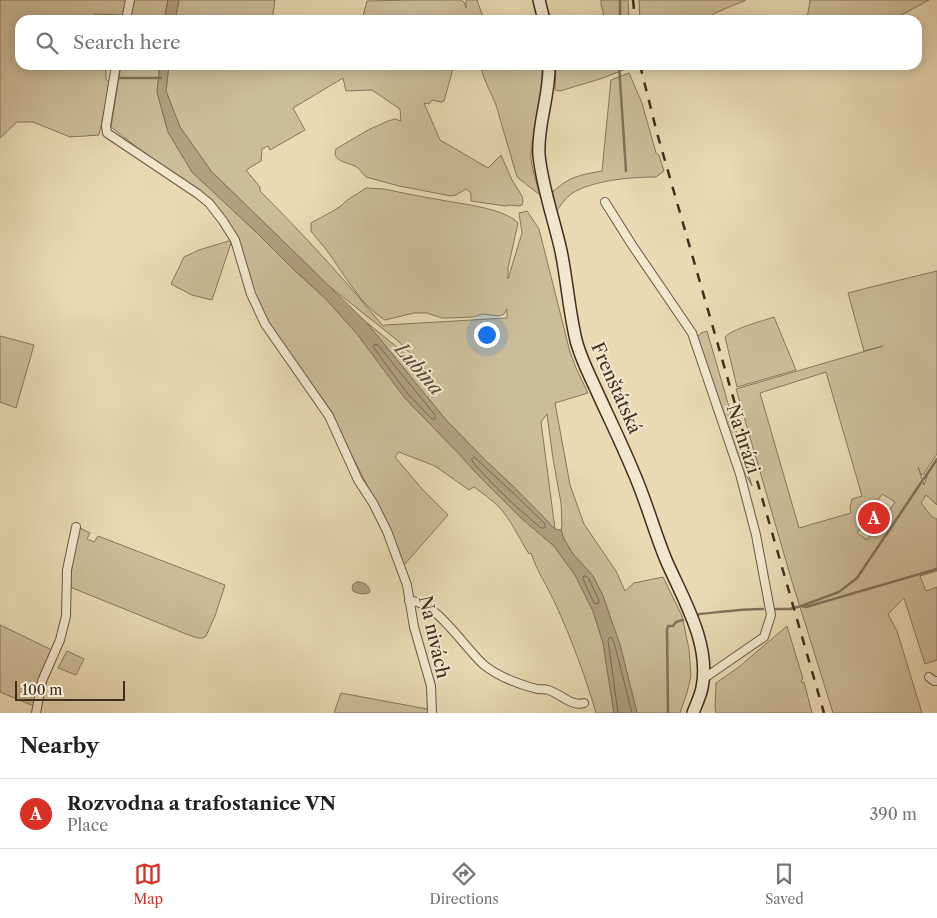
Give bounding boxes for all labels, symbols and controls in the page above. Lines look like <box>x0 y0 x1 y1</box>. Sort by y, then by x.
search box <box>15 15 922 70</box>
icon: search <box>33 29 61 57</box>
text: Search here <box>73 31 181 54</box>
your location <box>474 322 500 348</box>
water label: Lubina <box>389 336 449 401</box>
street label: Frenštátská <box>586 339 646 438</box>
street label: Na hrázi <box>721 402 765 477</box>
pin: A <box>858 499 890 537</box>
street label: Na nivách <box>414 593 454 681</box>
scale bar <box>15 678 125 701</box>
text: 100 m <box>22 681 62 699</box>
text: Nearby <box>20 733 99 758</box>
text: Rozvodna a trafostanice VN <box>67 792 336 815</box>
text: A <box>30 804 42 824</box>
text: 390 m <box>870 804 917 824</box>
text: Place <box>67 815 108 835</box>
tab: Map <box>133 860 163 908</box>
tab: Directions <box>429 860 499 908</box>
tab: Saved <box>765 860 804 908</box>

